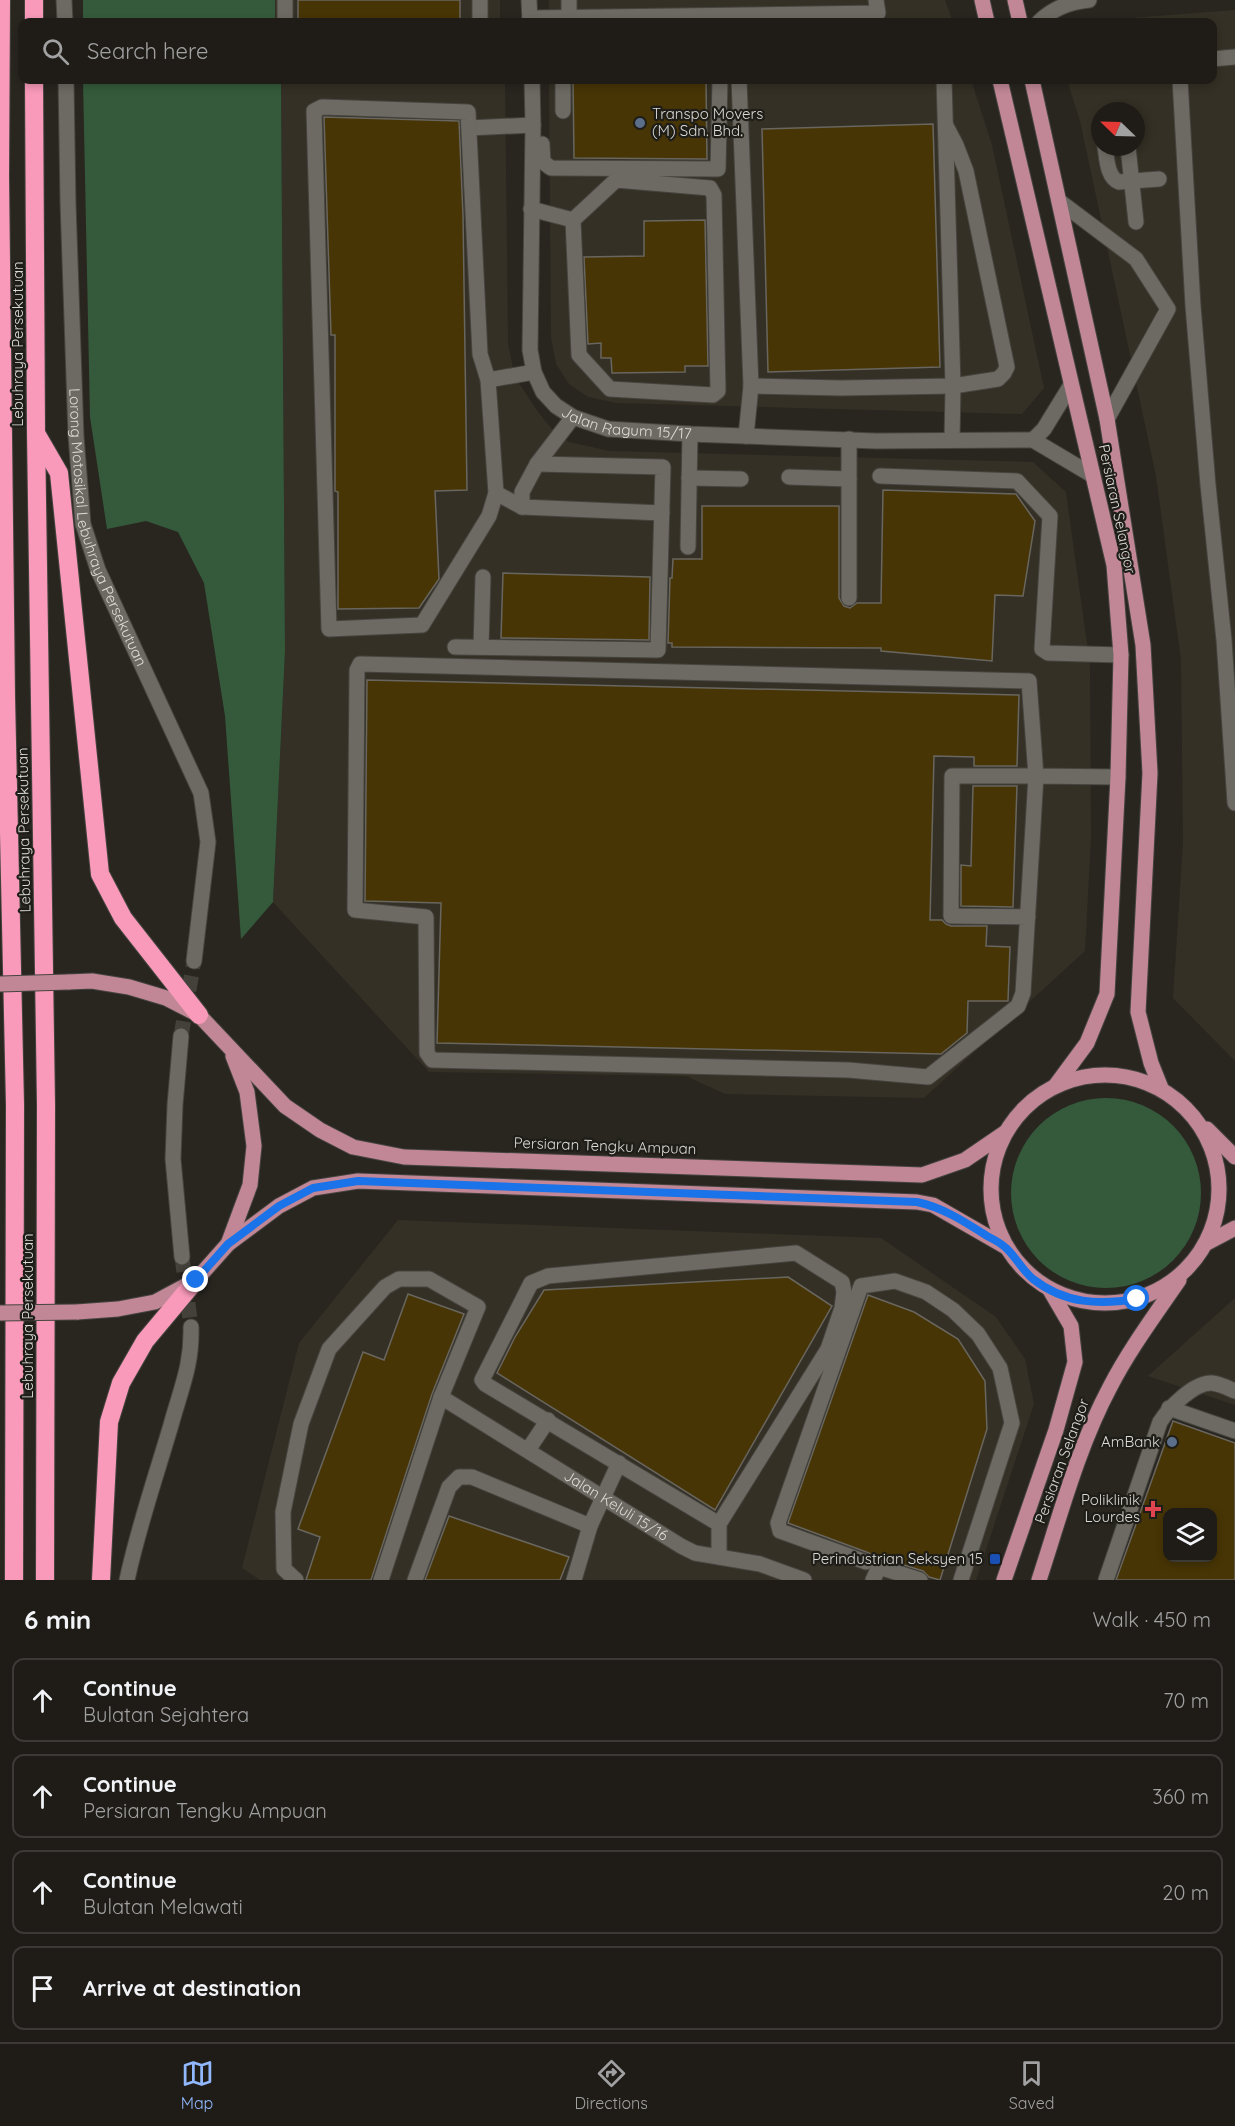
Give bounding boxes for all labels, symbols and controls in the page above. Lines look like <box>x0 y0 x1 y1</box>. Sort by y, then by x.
search box <box>18 18 1217 84</box>
icon: search <box>39 35 72 68</box>
text: Search here <box>87 37 208 65</box>
north arrow <box>1091 102 1145 156</box>
place label: Transpo Movers (M) Sdn. Bhd. <box>652 104 763 140</box>
marker: Transpo Movers (M) Sdn. Bhd. <box>633 116 647 130</box>
street label: Lebuhraya Persekutuan <box>8 261 27 427</box>
street label: Lorong Motosikal Lebuhraya Persekutuan <box>65 388 151 669</box>
street label: Jalan Ragum 15/17 <box>558 402 692 443</box>
street label: Persiaran Selangor <box>1094 442 1141 576</box>
street label: Lebuhraya Persekutuan <box>13 747 34 913</box>
street label: Persiaran Tengku Ampuan <box>513 1133 697 1158</box>
street label: Lebuhraya Persekutuan <box>18 1233 37 1399</box>
route end <box>182 1266 208 1292</box>
route start <box>1123 1285 1149 1311</box>
street label: Persiaran Selangor <box>1030 1395 1093 1526</box>
place label: AmBank <box>1101 1432 1160 1451</box>
marker: AmBank <box>1165 1435 1179 1449</box>
street label: Jalan Keluli 15/16 <box>561 1466 672 1545</box>
place label: Poliklinik Lourdes <box>1081 1490 1140 1526</box>
marker: Poliklinik Lourdes <box>1144 1500 1162 1518</box>
map controls <box>1163 1508 1217 1562</box>
button: layers <box>1163 1508 1217 1562</box>
place label: Perindustrian Seksyen 15 <box>812 1549 983 1568</box>
marker: Perindustrian Seksyen 15 <box>988 1552 1002 1566</box>
text: 6 min <box>24 1603 91 1636</box>
text: Walk · 450 m <box>1092 1607 1211 1632</box>
text: Continue <box>83 1674 177 1702</box>
icon: ahead <box>26 1684 59 1717</box>
text: 70 m <box>1163 1688 1209 1713</box>
text: Bulatan Sejahtera <box>83 1702 249 1727</box>
text: Continue <box>83 1770 177 1798</box>
icon: ahead <box>26 1780 59 1813</box>
text: 360 m <box>1152 1784 1209 1809</box>
text: Persiaran Tengku Ampuan <box>83 1798 327 1823</box>
text: Continue <box>83 1866 177 1894</box>
icon: ahead <box>26 1876 59 1909</box>
text: 20 m <box>1162 1880 1209 1905</box>
text: Bulatan Melawati <box>83 1894 243 1919</box>
icon: arrive <box>26 1972 59 2005</box>
text: Arrive at destination <box>83 1974 301 2002</box>
tab: Map <box>181 2057 214 2113</box>
tab: Directions <box>575 2057 648 2113</box>
tab: Saved <box>1009 2057 1054 2113</box>

